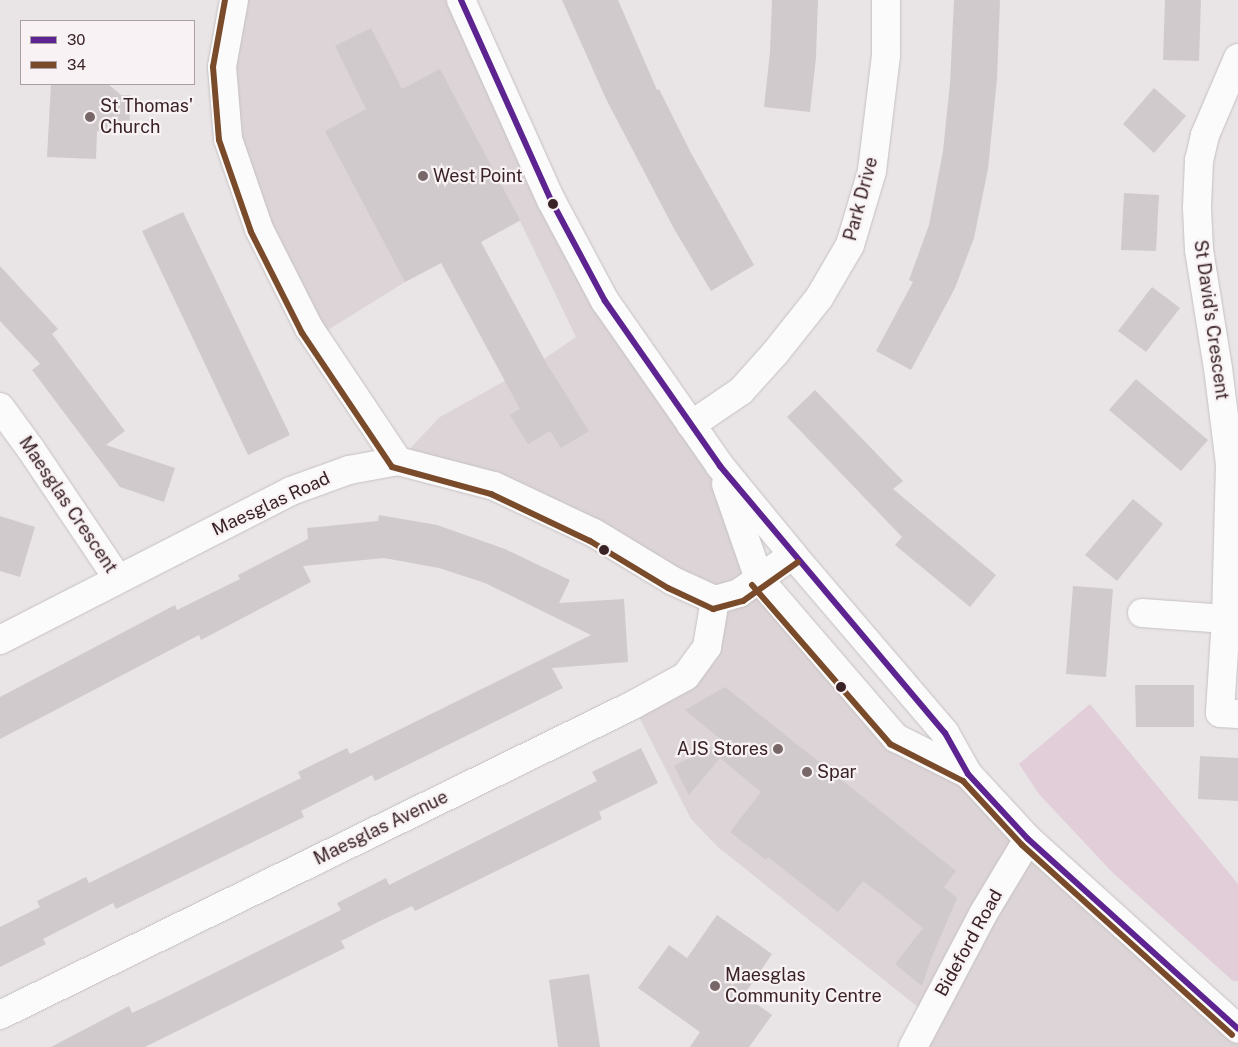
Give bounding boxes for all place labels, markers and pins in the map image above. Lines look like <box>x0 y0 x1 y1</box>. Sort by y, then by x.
place label: St Thomas' Church <box>100 96 193 138</box>
marker: St Thomas' Church <box>84 111 96 123</box>
place label: West Point <box>433 165 523 187</box>
marker: West Point <box>417 170 429 182</box>
unlabelled marker <box>548 199 558 209</box>
unlabelled marker <box>599 545 609 555</box>
unlabelled marker <box>836 682 846 692</box>
place label: AJS Stores <box>677 738 768 760</box>
marker: AJS Stores <box>772 743 784 755</box>
place label: Spar <box>817 761 857 783</box>
marker: Spar <box>801 766 813 778</box>
place label: Maesglas Community Centre <box>725 965 882 1008</box>
marker: Maesglas Community Centre <box>709 980 721 992</box>

